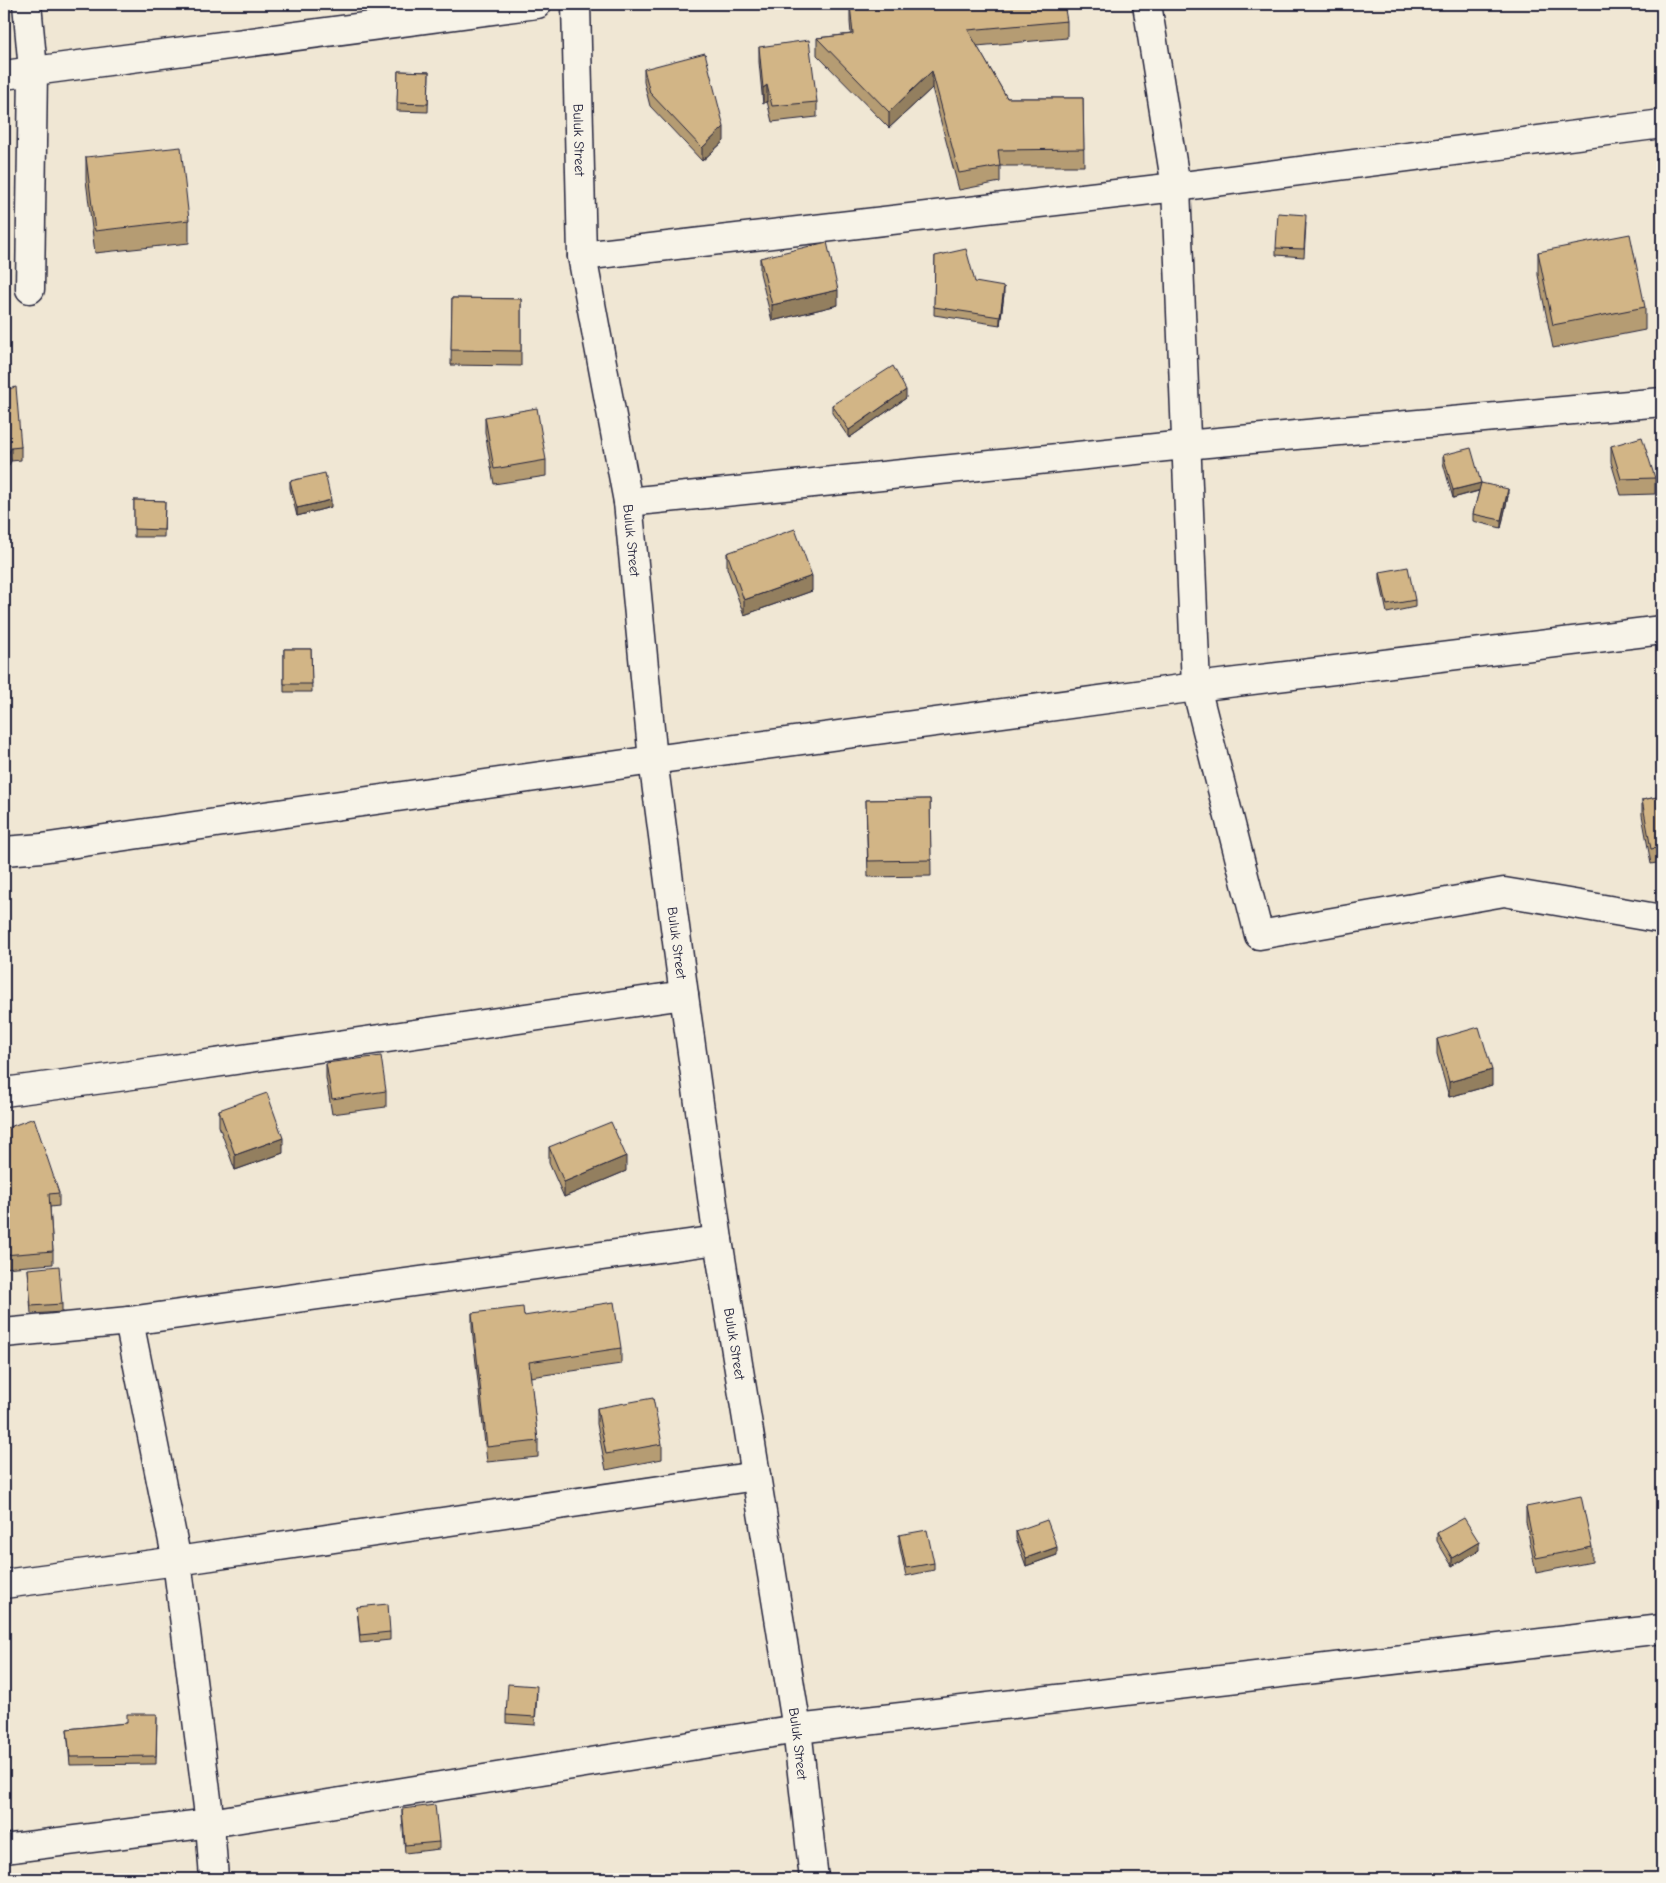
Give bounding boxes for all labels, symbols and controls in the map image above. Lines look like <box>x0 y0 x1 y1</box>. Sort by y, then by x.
street label: Buluk Street <box>569 103 588 177</box>
street label: Buluk Street <box>619 504 643 578</box>
street label: Buluk Street <box>663 906 690 981</box>
street label: Buluk Street <box>720 1307 749 1382</box>
street label: Buluk Street <box>785 1706 811 1782</box>

